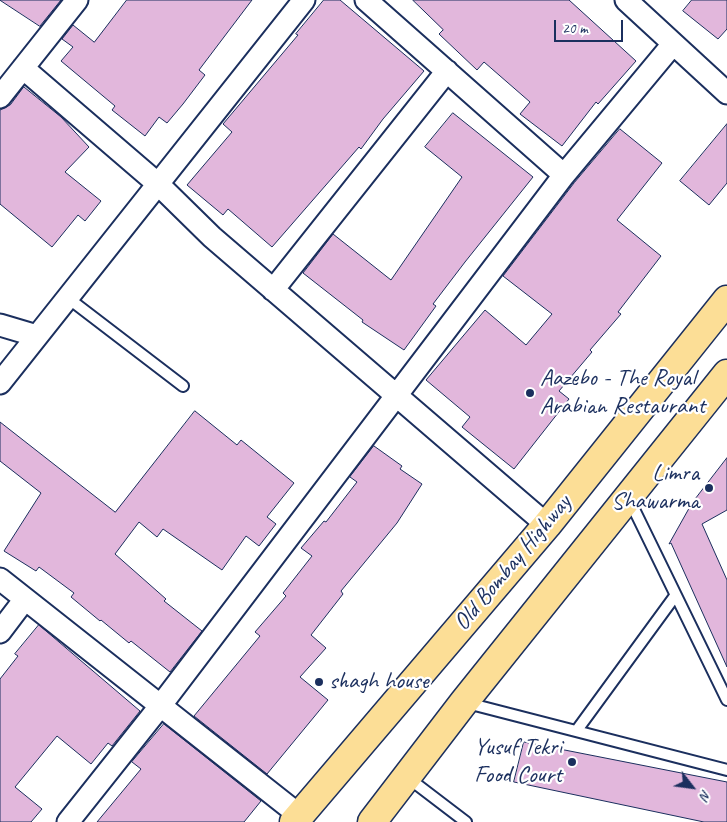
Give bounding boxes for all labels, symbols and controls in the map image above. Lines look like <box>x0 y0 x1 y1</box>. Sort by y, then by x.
scale bar <box>557 10 626 42</box>
text: 20 m <box>562 19 588 38</box>
place label: Aazebo - The Royal Arabian Restaurant <box>540 365 705 421</box>
marker: Aazebo - The Royal Arabian Restaurant <box>524 387 536 399</box>
place label: Limra Shawarma <box>611 460 699 516</box>
marker: Limra Shawarma <box>703 482 715 494</box>
street label: Old Bombay Highway <box>448 489 578 637</box>
place label: shagh house <box>329 668 429 696</box>
marker: shagh house <box>313 676 325 688</box>
place label: Yusuf Tekri Food Court <box>474 734 562 790</box>
marker: Yusuf Tekri Food Court <box>566 756 578 768</box>
north arrow <box>667 762 717 812</box>
text: N <box>696 787 715 803</box>

